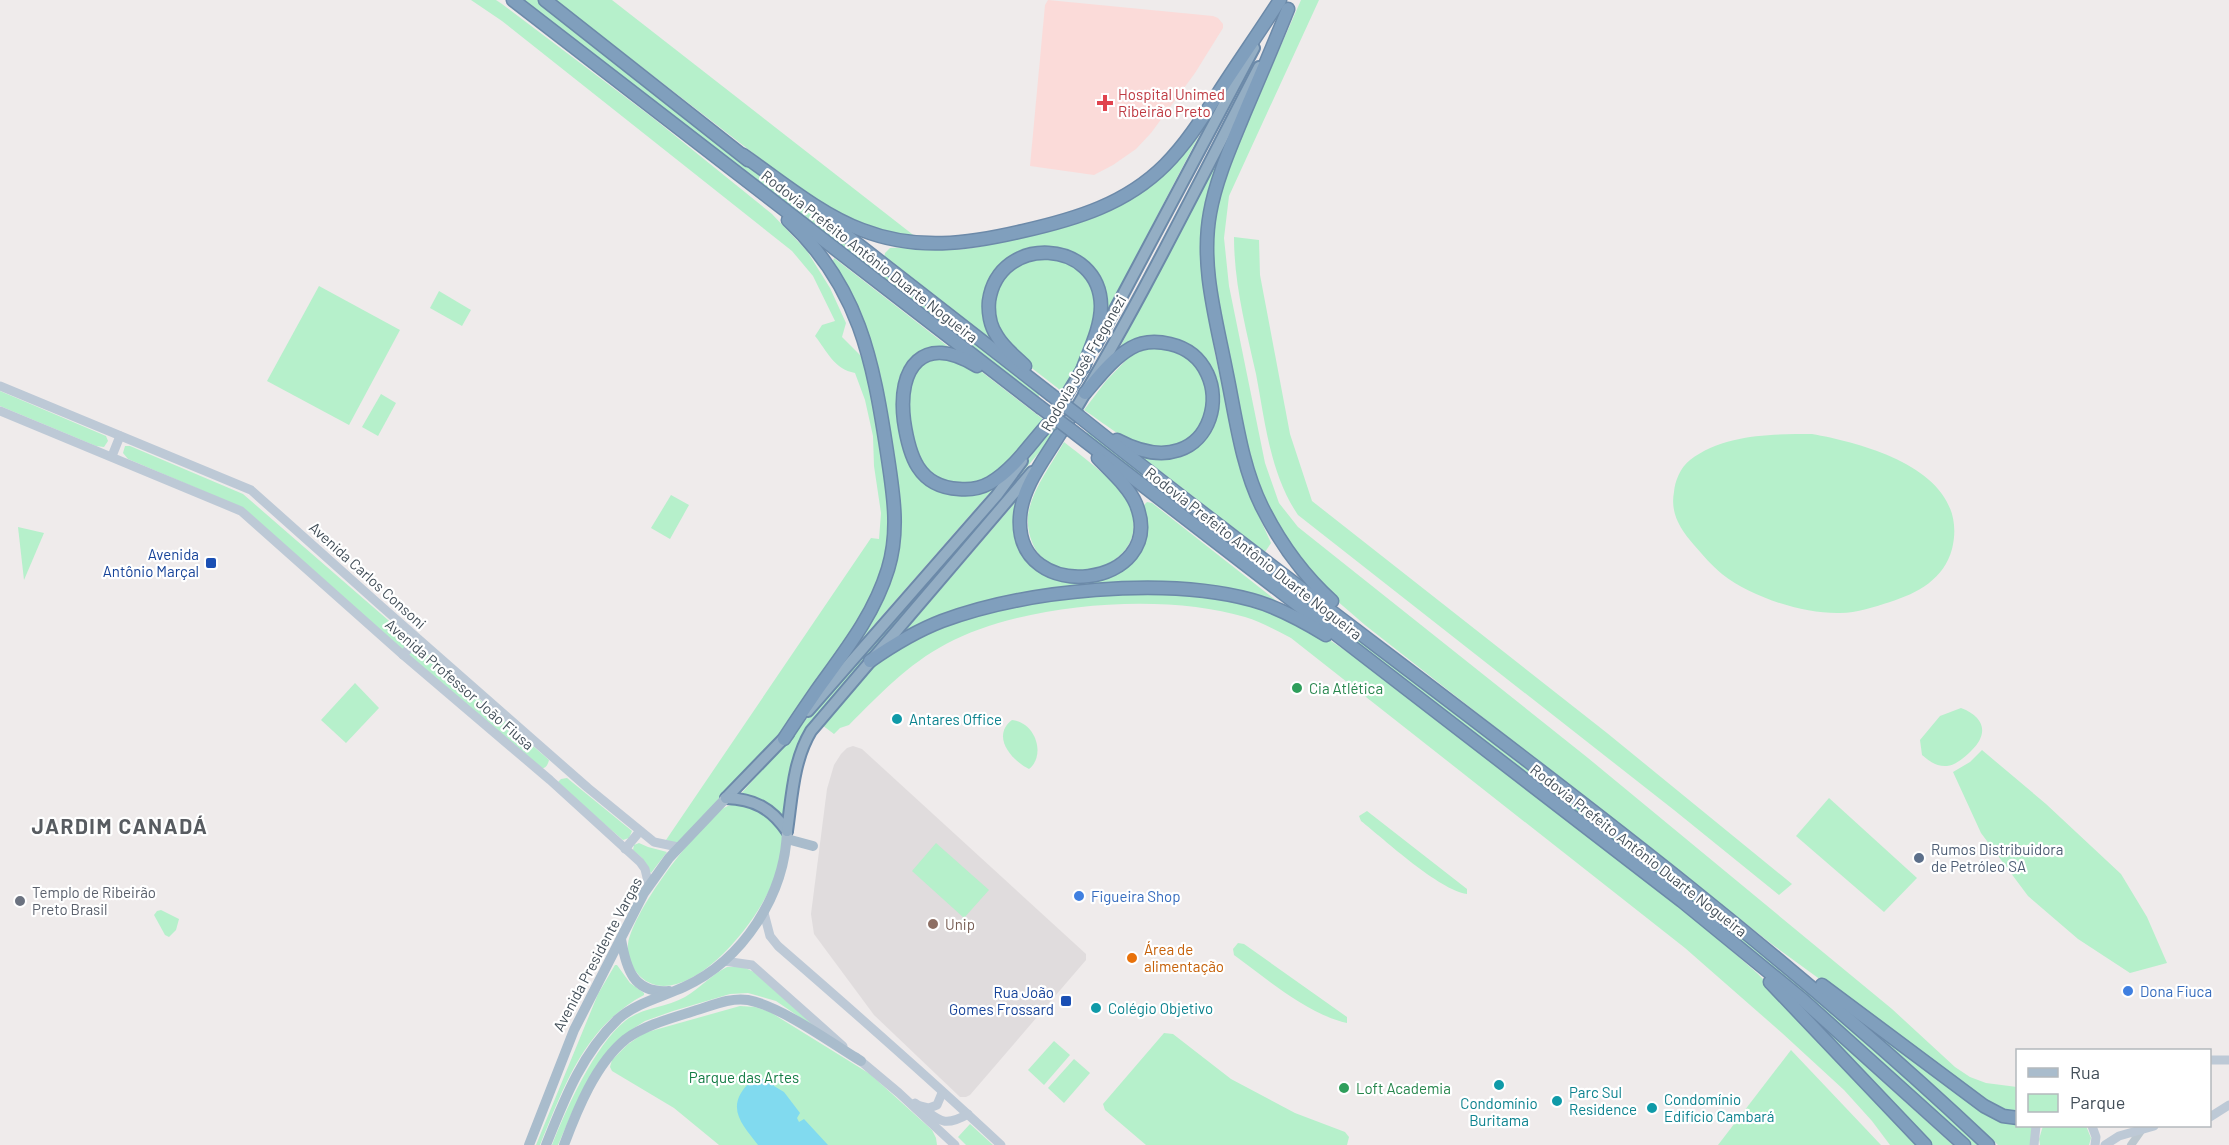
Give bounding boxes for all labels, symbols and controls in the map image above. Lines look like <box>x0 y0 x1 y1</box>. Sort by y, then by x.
place label: Hospital Unimed Ribeirão Preto <box>1118 85 1225 120</box>
marker: Hospital Unimed Ribeirão Preto <box>1096 94 1114 112</box>
street label: Rodovia Prefeito Antônio Duarte Nogueira <box>758 166 982 346</box>
street label: Rodovia José Fregonezi <box>1037 292 1129 434</box>
street label: Rodovia Prefeito Antônio Duarte Nogueira <box>1142 463 1366 643</box>
street label: Avenida Carlos Consoni <box>306 518 430 632</box>
place label: Avenida Antônio Marçal <box>103 545 199 580</box>
marker: Avenida Antônio Marçal <box>204 556 218 570</box>
street label: Avenida Professor João Fiusa <box>382 615 538 753</box>
place label: Cia Atlética <box>1309 679 1383 697</box>
marker: Cia Atlética <box>1290 681 1304 695</box>
place label: Antares Office <box>909 710 1002 728</box>
marker: Antares Office <box>890 712 904 726</box>
street label: Rodovia Prefeito Antônio Duarte Nogueira <box>1527 760 1751 940</box>
district label: JARDIM CANADÁ <box>32 813 208 838</box>
place label: Rumos Distribuidora de Petróleo SA <box>1931 840 2063 875</box>
marker: Rumos Distribuidora de Petróleo SA <box>1912 851 1926 865</box>
street label: Avenida Presidente Vargas <box>549 874 645 1034</box>
place label: Templo de Ribeirão Preto Brasil <box>32 883 156 918</box>
place label: Figueira Shop <box>1091 887 1181 905</box>
marker: Figueira Shop <box>1072 889 1086 903</box>
marker: Templo de Ribeirão Preto Brasil <box>13 894 27 908</box>
place label: Unip <box>945 915 975 933</box>
marker: Unip <box>926 917 940 931</box>
place label: Área de alimentação <box>1144 940 1224 975</box>
marker: Área de alimentação <box>1125 951 1139 965</box>
place label: Dona Fiuca <box>2140 982 2212 1000</box>
place label: Rua João Gomes Frossard <box>949 983 1054 1018</box>
marker: Dona Fiuca <box>2121 984 2135 998</box>
marker: Rua João Gomes Frossard <box>1059 994 1073 1008</box>
place label: Colégio Objetivo <box>1108 999 1213 1017</box>
marker: Colégio Objetivo <box>1089 1001 1103 1015</box>
legend <box>2016 1049 2211 1127</box>
text: Rua <box>2070 1061 2100 1083</box>
park label: Parque das Artes <box>689 1068 799 1086</box>
marker: Condomínio Buritama <box>1492 1078 1506 1092</box>
place label: Loft Academia <box>1356 1079 1451 1097</box>
marker: Loft Academia <box>1337 1081 1351 1095</box>
place label: Parc Sul Residence <box>1569 1083 1637 1118</box>
place label: Condomínio Edifício Cambará <box>1664 1090 1774 1125</box>
text: Parque <box>2070 1091 2125 1113</box>
place label: Condomínio Buritama <box>1460 1094 1538 1129</box>
marker: Parc Sul Residence <box>1550 1094 1564 1108</box>
marker: Condomínio Edifício Cambará <box>1645 1101 1659 1115</box>

